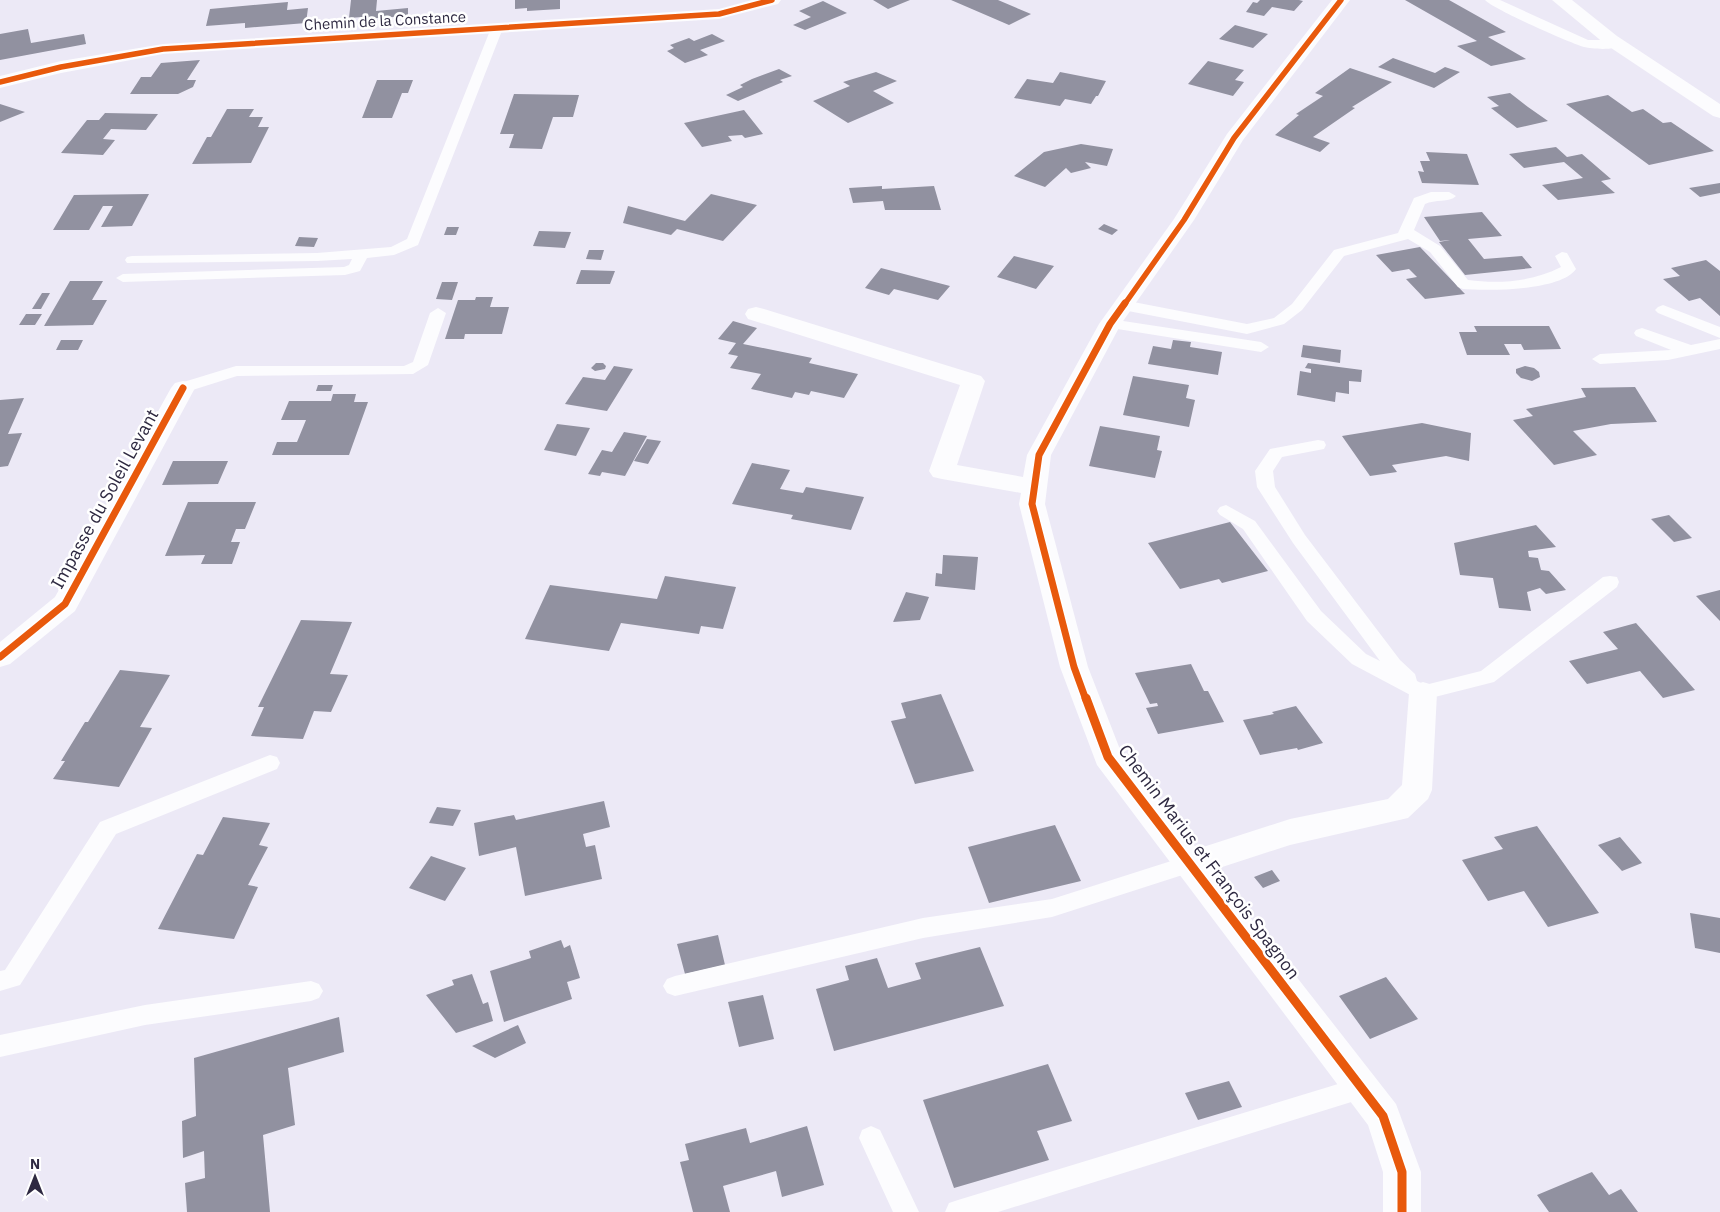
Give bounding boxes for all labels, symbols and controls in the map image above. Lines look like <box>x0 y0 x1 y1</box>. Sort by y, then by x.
street label: Chemin de la Constance <box>304 7 466 34</box>
street label: Impasse du Soleil Levant <box>46 405 164 593</box>
street label: Chemin Marius et François Spagnon <box>1114 740 1305 984</box>
north arrow <box>10 1152 60 1202</box>
text: N <box>30 1155 40 1173</box>

